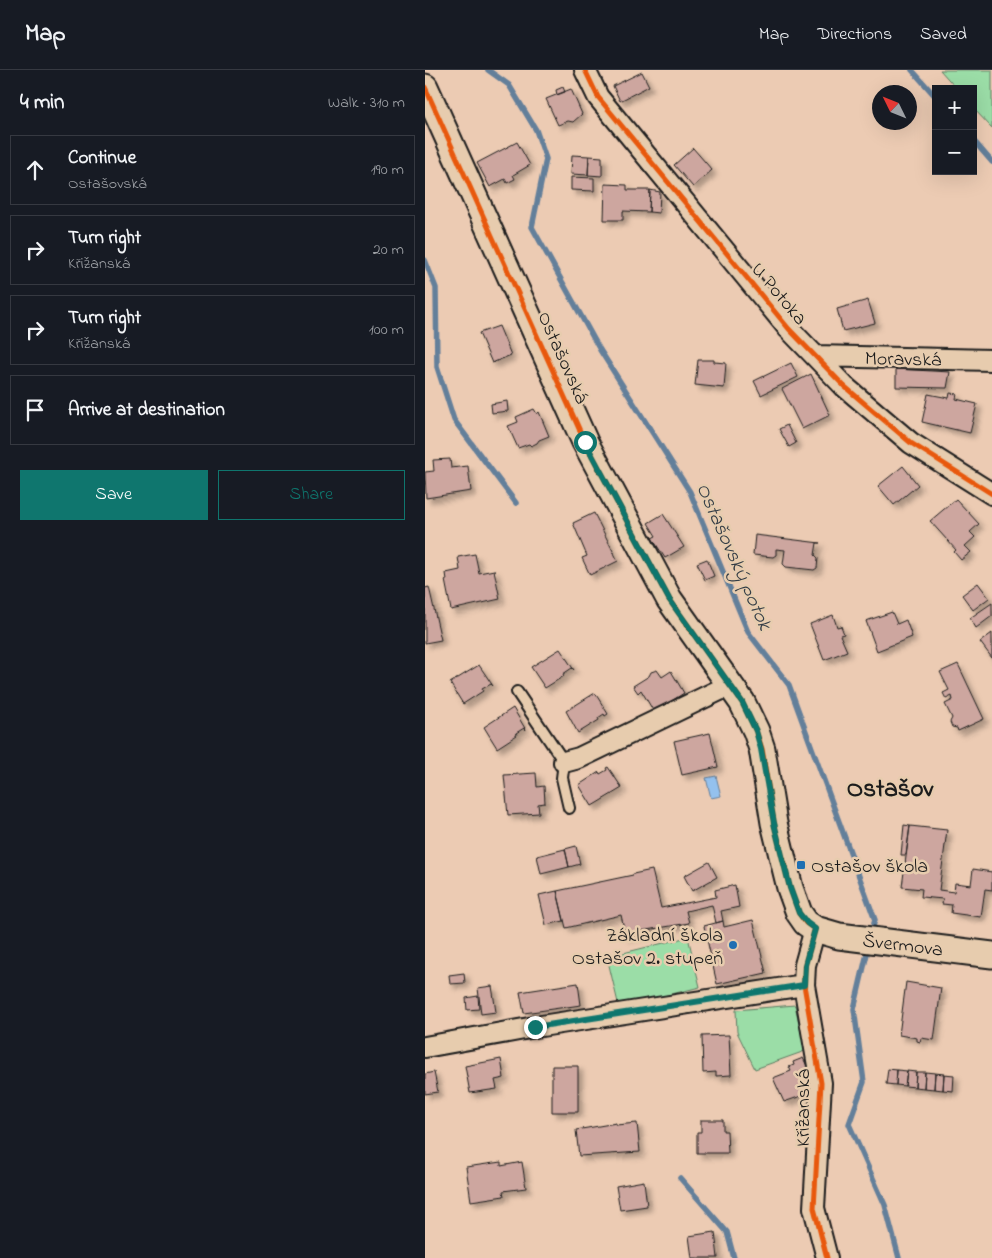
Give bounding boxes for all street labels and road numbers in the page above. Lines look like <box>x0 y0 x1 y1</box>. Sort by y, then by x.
street label: U Potoka <box>743 257 813 332</box>
street label: Ostašovská <box>528 307 595 409</box>
street label: Moravská <box>865 345 941 376</box>
street label: Švermova <box>861 927 945 966</box>
street label: Křižanská <box>790 1069 819 1147</box>

